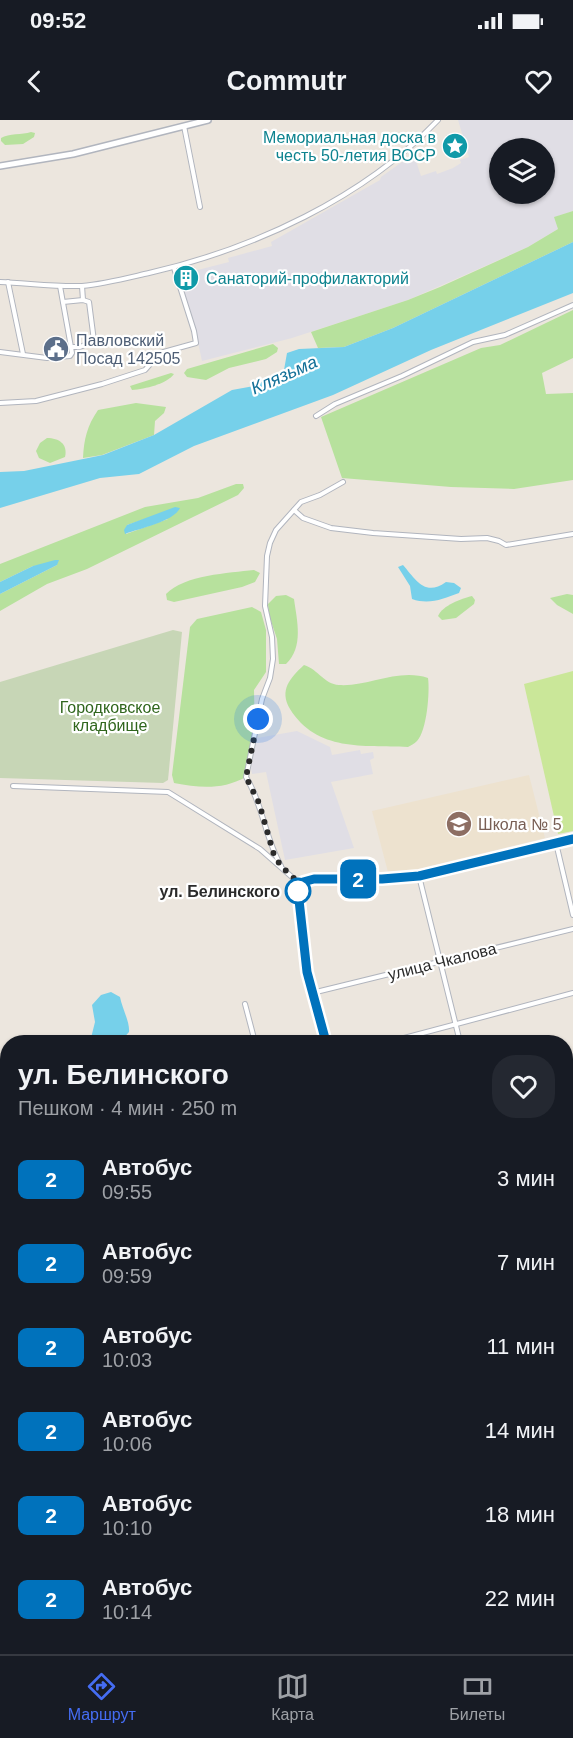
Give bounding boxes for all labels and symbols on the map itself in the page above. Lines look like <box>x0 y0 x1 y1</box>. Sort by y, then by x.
place label: Мемориальная доска в честь 50-летия ВОСР <box>263 129 436 164</box>
place icon: Мемориальная доска в честь 50-летия ВОСР <box>440 131 470 161</box>
building icon: Санаторий-профилакторий <box>171 263 201 293</box>
place label: Санаторий-профилакторий <box>206 270 409 287</box>
place label: Павловский Посад 142505 <box>76 332 181 367</box>
public building icon: Павловский Посад 142505 <box>41 334 71 364</box>
water label: Клязьма <box>248 352 320 398</box>
park label: Городковское кладбище <box>60 699 160 734</box>
your location <box>243 704 273 734</box>
school or university icon: Школа № 5 <box>444 809 474 839</box>
place label: Школа № 5 <box>478 816 562 833</box>
line badge: 2 <box>338 860 378 898</box>
marker: ул. Белинского <box>285 878 311 904</box>
place label: ул. Белинского <box>160 883 280 900</box>
street label: улица Чкалова <box>386 940 498 983</box>

